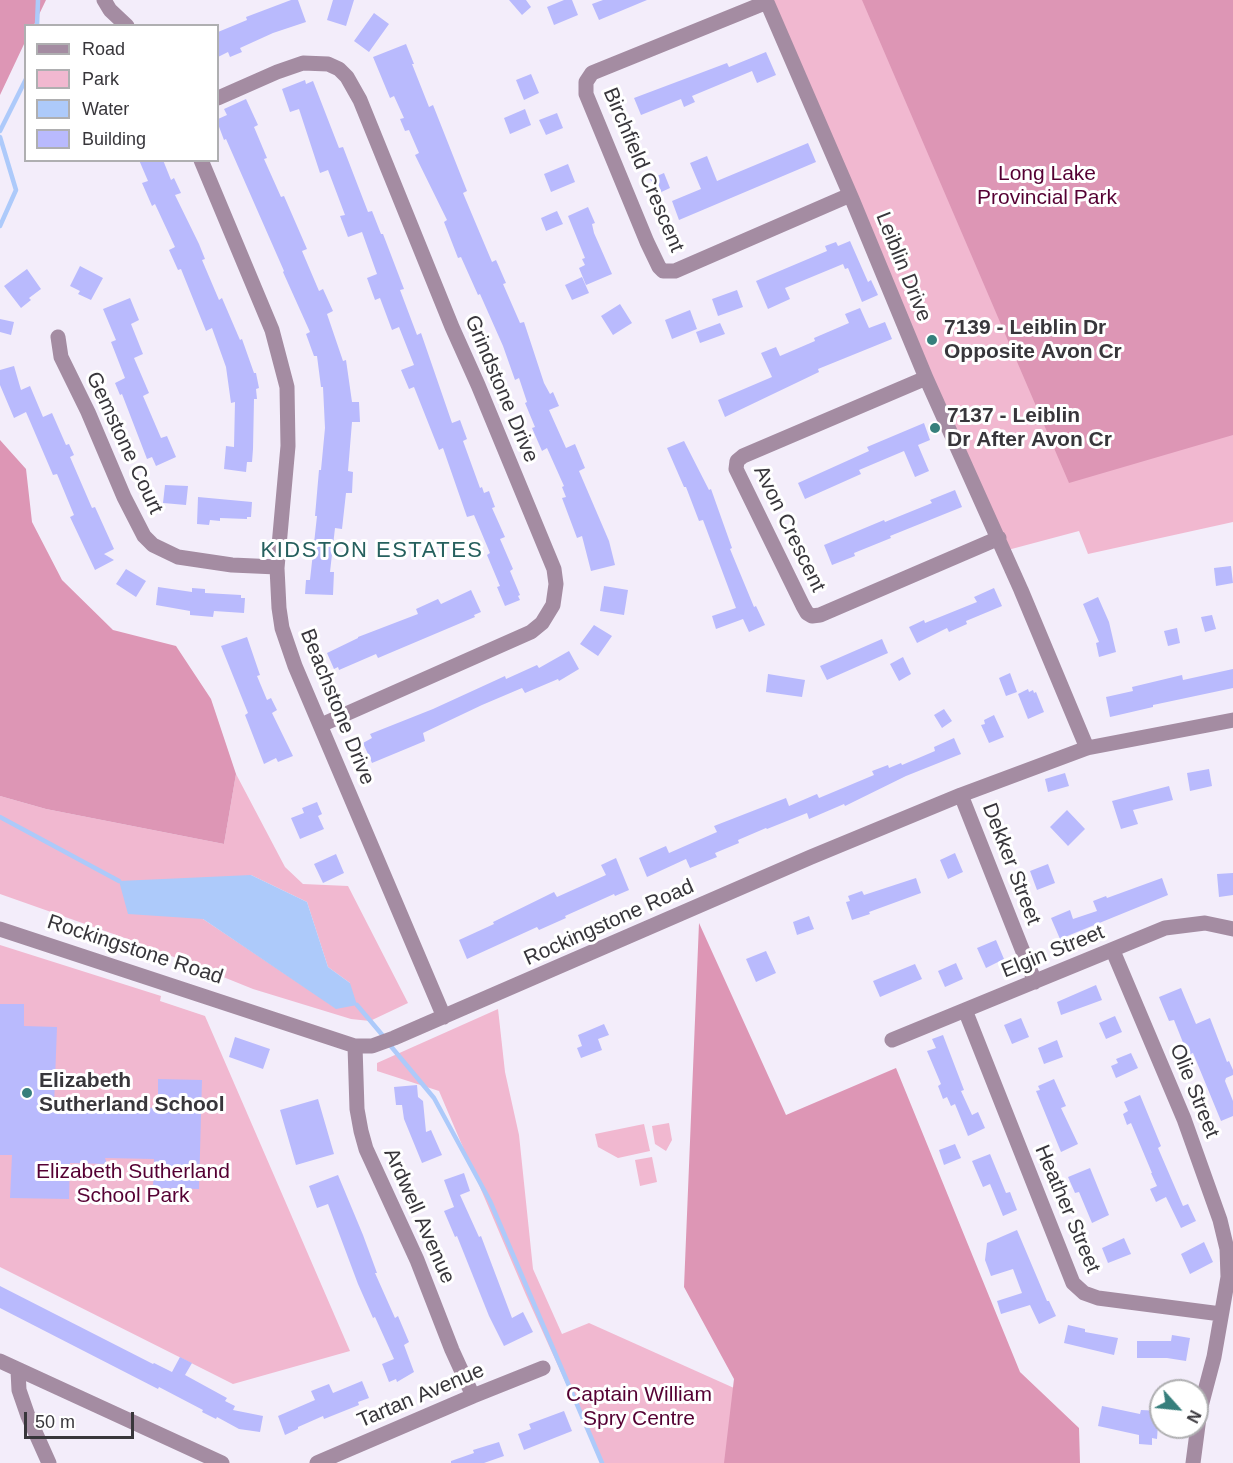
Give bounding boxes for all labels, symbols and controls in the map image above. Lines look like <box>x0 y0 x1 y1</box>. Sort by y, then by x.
legend <box>24 24 219 162</box>
text: Road <box>82 39 125 59</box>
text: Park <box>82 69 119 89</box>
street label: Birchfield Crescent <box>597 84 689 256</box>
text: Water <box>82 99 129 119</box>
text: Building <box>82 129 146 149</box>
park label: Long Lake Provincial Park <box>977 161 1117 211</box>
street label: Leiblin Drive <box>870 209 936 325</box>
street label: Grindstone Drive <box>459 312 543 466</box>
place label: 7139 - Leiblin Dr Opposite Avon Cr <box>944 315 1122 365</box>
marker: 7139 - Leiblin Dr Opposite Avon Cr <box>925 333 939 347</box>
street label: Gemstone Court <box>80 368 168 518</box>
place label: 7137 - Leiblin Dr After Avon Cr <box>947 403 1112 453</box>
marker: 7137 - Leiblin Dr After Avon Cr <box>928 421 942 435</box>
street label: Avon Crescent <box>748 462 830 596</box>
district label: KIDSTON ESTATES <box>261 538 483 564</box>
street label: Beachstone Drive <box>294 625 380 789</box>
street label: Dekker Street <box>976 800 1046 928</box>
street label: Rockingstone Road <box>520 874 698 972</box>
street label: Rockingstone Road <box>44 910 226 990</box>
street label: Elgin Street <box>998 920 1108 984</box>
street label: Olie Street <box>1164 1040 1224 1142</box>
place label: Elizabeth Sutherland School <box>39 1068 225 1118</box>
marker: Elizabeth Sutherland School <box>20 1086 34 1100</box>
street label: Heather Street <box>1029 1141 1105 1277</box>
street label: Ardwell Avenue <box>378 1144 460 1288</box>
park label: Elizabeth Sutherland School Park <box>36 1159 230 1209</box>
street label: Tartan Avenue <box>354 1358 488 1434</box>
north arrow <box>1149 1379 1209 1439</box>
park label: Captain William Spry Centre <box>566 1382 712 1432</box>
scale bar <box>27 1400 136 1438</box>
text: N <box>1184 1407 1204 1426</box>
text: 50 m <box>35 1412 75 1432</box>

